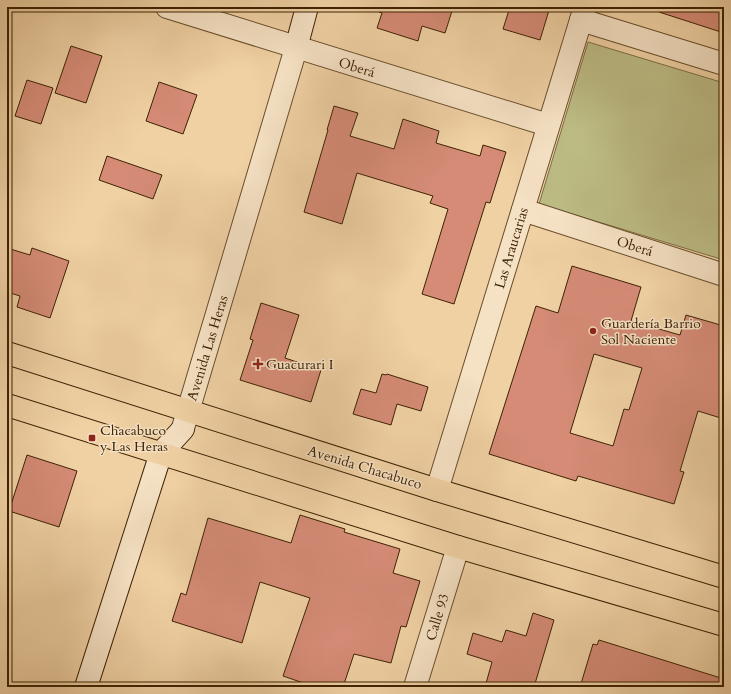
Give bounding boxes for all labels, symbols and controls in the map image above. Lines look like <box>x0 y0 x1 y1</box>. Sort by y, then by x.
street label: Oberá <box>336 53 377 82</box>
street label: Las Araucarias <box>490 205 533 291</box>
street label: Oberá <box>614 232 655 261</box>
street label: Avenida Las Heras <box>182 293 233 403</box>
place label: Guardería Barrio Sol Naciente <box>601 314 701 349</box>
marker: Guardería Barrio Sol Naciente <box>588 326 598 336</box>
place label: Guacurari I <box>266 355 334 374</box>
marker: Guacurari I <box>253 359 263 369</box>
place label: Chacabuco y Las Heras <box>99 421 168 456</box>
marker: Chacabuco y Las Heras <box>87 433 97 443</box>
street label: Avenida Chacabuco <box>305 441 425 494</box>
street label: Calle 93 <box>421 591 454 643</box>

